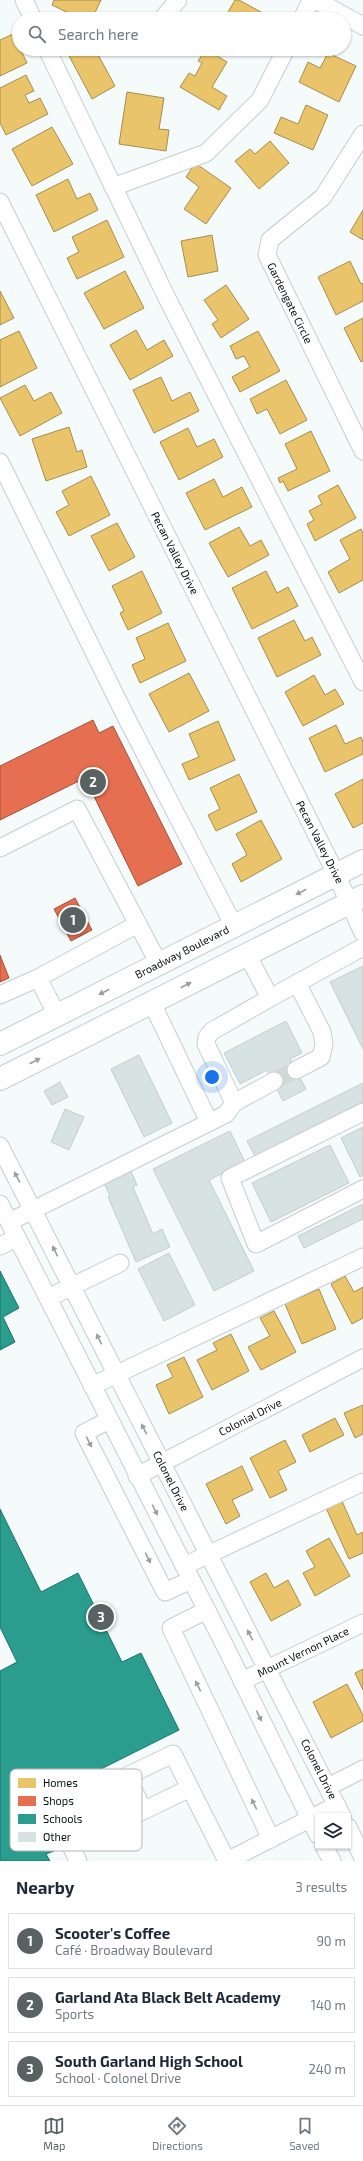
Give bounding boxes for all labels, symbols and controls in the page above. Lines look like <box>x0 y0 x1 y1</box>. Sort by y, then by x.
search box <box>12 12 351 56</box>
icon: search <box>26 23 48 45</box>
text: Search here <box>58 25 139 43</box>
street label: Gardengate Circle <box>265 260 316 345</box>
street label: Pecan Valley Drive <box>149 509 202 596</box>
pin: 2 <box>80 767 106 797</box>
street label: Pecan Valley Drive <box>294 798 347 885</box>
one-way arrow <box>295 889 307 895</box>
pin: 1 <box>60 905 86 935</box>
street label: Broadway Boulevard <box>133 922 231 981</box>
one-way arrow <box>181 982 192 988</box>
one-way arrow <box>99 989 110 995</box>
one-way arrow <box>29 1058 41 1065</box>
your location <box>202 1067 222 1087</box>
one-way arrow <box>13 1171 20 1183</box>
one-way arrow <box>52 1245 58 1257</box>
one-way arrow <box>96 1334 102 1345</box>
street label: Colonial Drive <box>216 1395 283 1438</box>
one-way arrow <box>141 1423 147 1434</box>
one-way arrow <box>86 1437 92 1448</box>
street label: Colonel Drive <box>151 1448 192 1513</box>
one-way arrow <box>152 1505 158 1516</box>
one-way arrow <box>145 1552 151 1564</box>
pin: 3 <box>88 1602 114 1632</box>
street label: Mount Vernon Place <box>255 1624 351 1679</box>
one-way arrow <box>247 1629 254 1640</box>
one-way arrow <box>195 1681 201 1692</box>
one-way arrow <box>256 1710 262 1722</box>
street label: Colonel Drive <box>299 1736 340 1801</box>
legend <box>10 1769 142 1851</box>
text: Homes <box>43 1776 78 1789</box>
text: Shops <box>43 1794 74 1807</box>
one-way arrow <box>251 1798 257 1809</box>
text: Schools <box>43 1812 83 1825</box>
map controls <box>315 1813 351 1849</box>
button: layers <box>315 1813 351 1849</box>
text: Other <box>43 1830 72 1843</box>
text: Nearby <box>16 1877 74 1897</box>
text: 3 results <box>296 1879 347 1895</box>
text: Scooter's Coffee <box>55 1924 170 1942</box>
text: 1 <box>27 1933 33 1949</box>
text: 90 m <box>316 1933 346 1949</box>
text: Café · Broadway Boulevard <box>55 1942 213 1958</box>
text: Garland Ata Black Belt Academy <box>55 1988 281 2006</box>
text: 2 <box>26 1997 34 2013</box>
text: 140 m <box>311 1997 346 2013</box>
text: Sports <box>55 2006 94 2022</box>
text: South Garland High School <box>55 2052 243 2070</box>
text: 3 <box>26 2061 34 2077</box>
text: 240 m <box>309 2061 346 2077</box>
text: School · Colonel Drive <box>55 2070 181 2086</box>
tab: Map <box>43 2115 65 2152</box>
tab: Directions <box>152 2115 203 2152</box>
tab: Saved <box>289 2115 320 2152</box>

